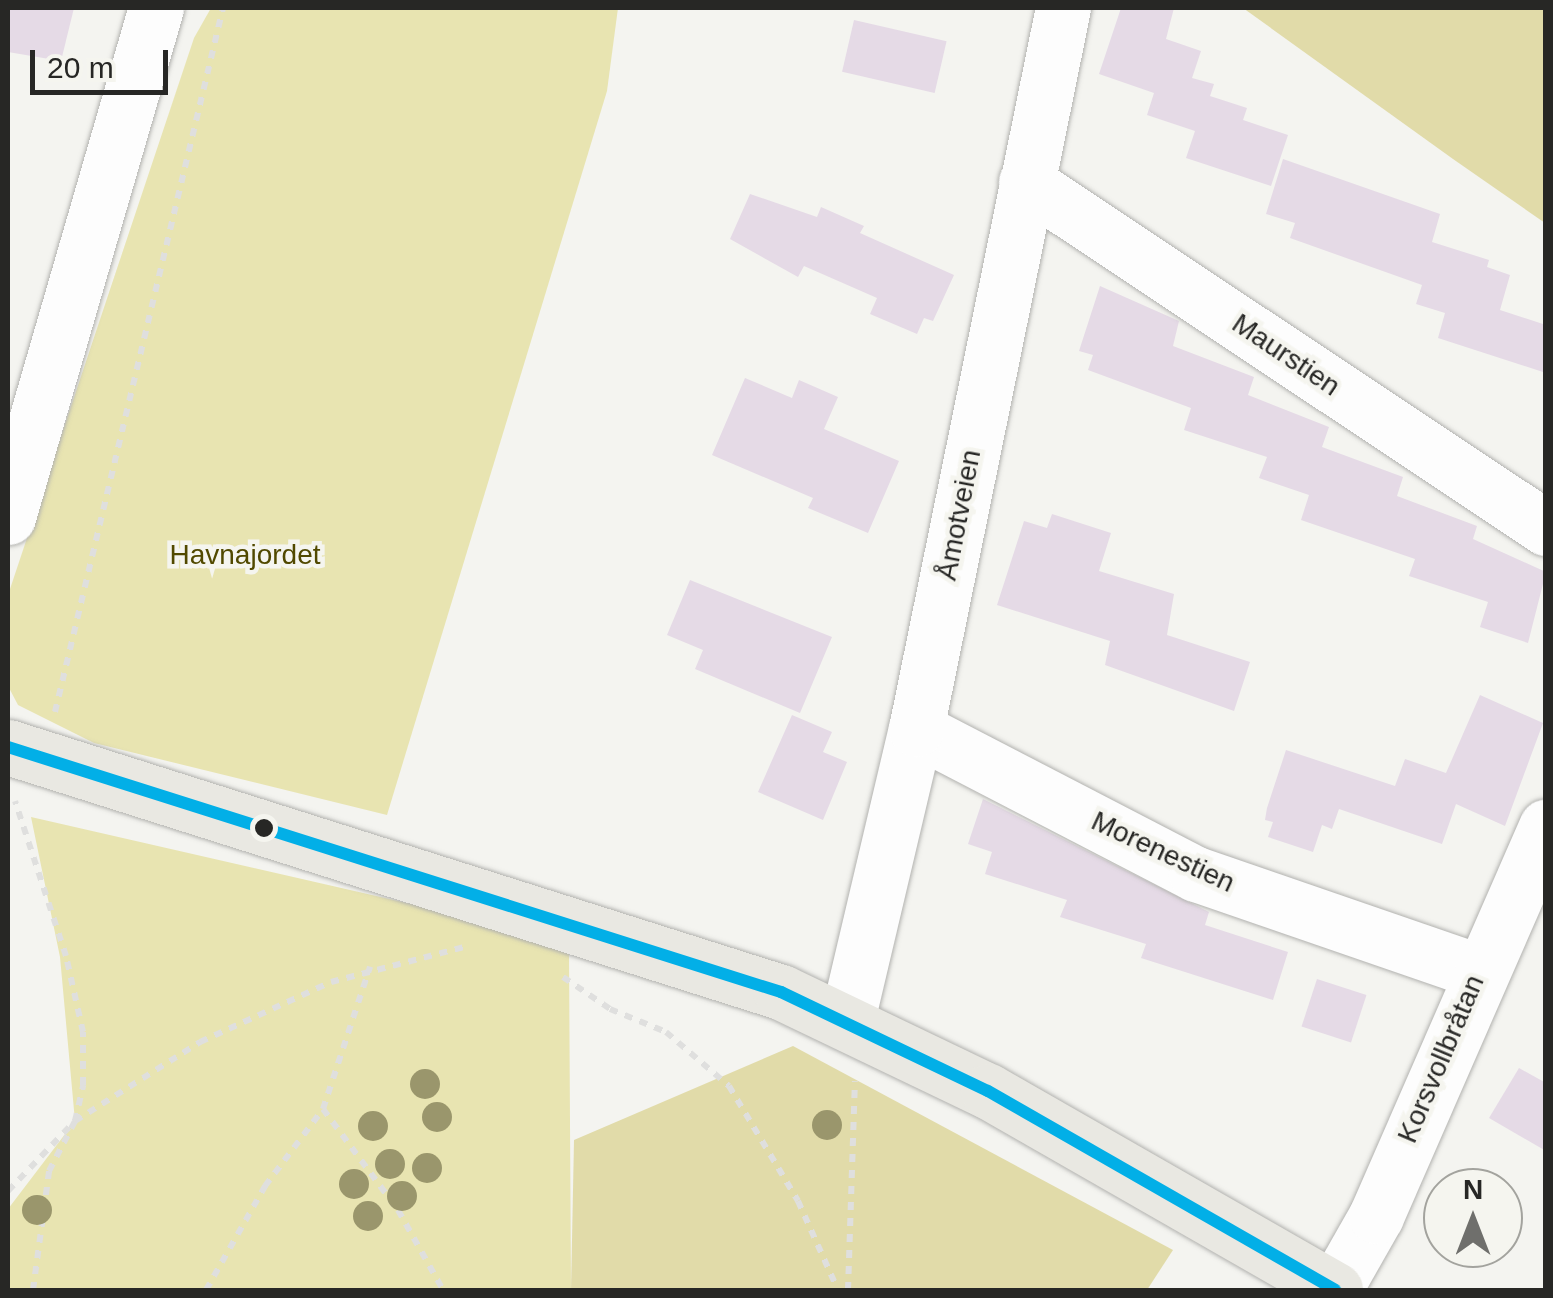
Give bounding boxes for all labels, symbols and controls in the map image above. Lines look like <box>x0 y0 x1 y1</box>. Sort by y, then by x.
scale bar <box>35 30 172 92</box>
text: 20 m <box>47 51 114 84</box>
street label: Maurstien <box>1226 307 1346 403</box>
street label: Åmotveien <box>930 447 988 583</box>
park label: Havnajordet <box>170 538 320 572</box>
street label: Morenestien <box>1086 804 1240 900</box>
unlabelled marker <box>254 818 274 838</box>
street label: Korsvollbråtan <box>1391 970 1491 1148</box>
north arrow <box>1423 1168 1523 1268</box>
text: N <box>1463 1174 1483 1205</box>

